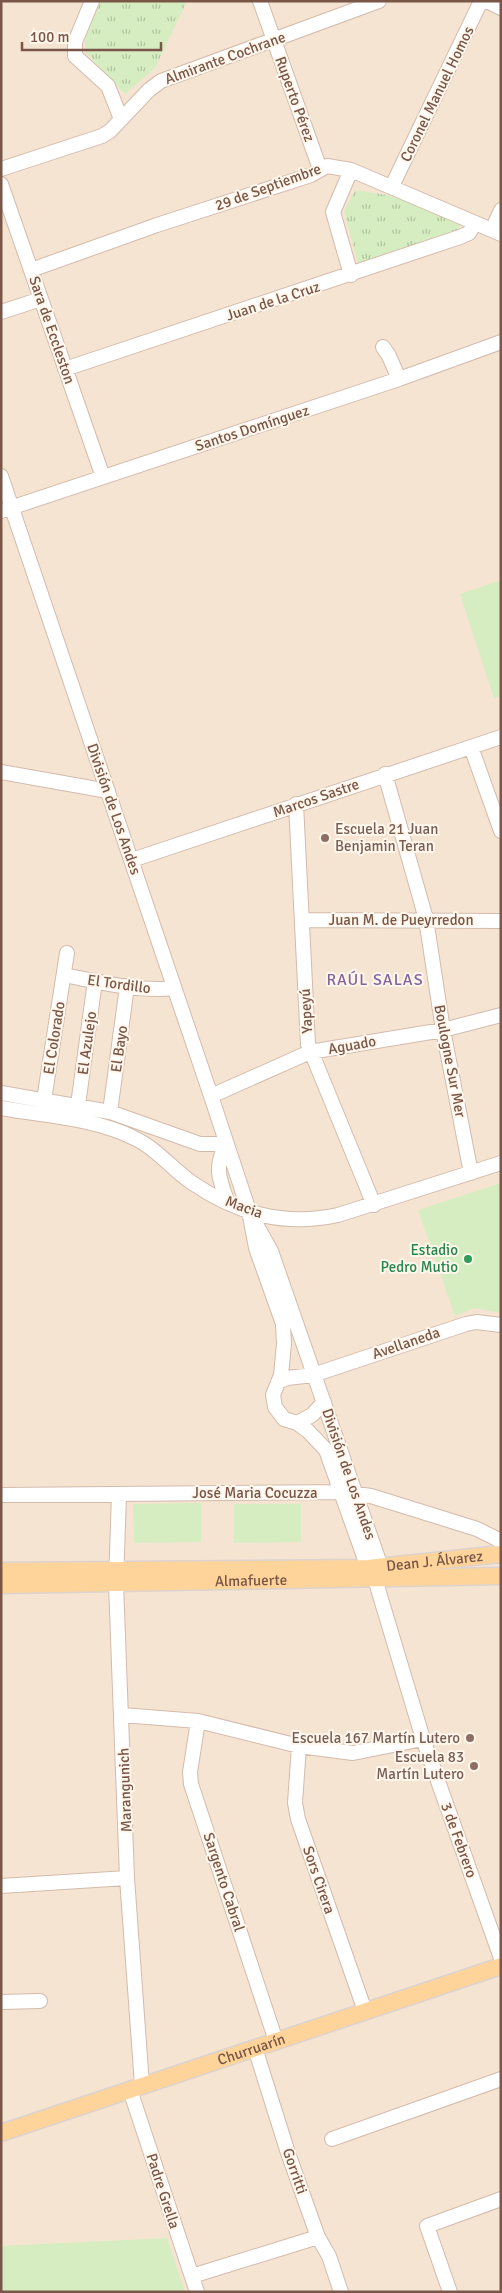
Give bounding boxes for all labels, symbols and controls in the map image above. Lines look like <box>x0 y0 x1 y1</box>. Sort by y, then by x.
scale bar <box>22 20 161 52</box>
street label: Coronel Manuel Homos <box>396 23 478 165</box>
text: 100 m <box>30 28 70 46</box>
street label: Almirante Cochrane <box>162 28 288 88</box>
street label: Ruperto Pérez <box>271 54 319 144</box>
street label: 29 de Septiembre <box>212 159 324 215</box>
street label: Sara de Eccleston <box>25 274 79 386</box>
street label: Juan de la Cruz <box>224 277 322 325</box>
street label: Santos Domínguez <box>193 401 312 455</box>
street label: División de Los Andes <box>83 741 145 877</box>
street label: Marcos Sastre <box>270 775 362 821</box>
place label: Escuela 21 Juan Benjamin Teran <box>335 820 438 855</box>
marker: Escuela 21 Juan Benjamin Teran <box>319 832 331 844</box>
street label: Juan M. de Pueyrredon <box>328 911 474 929</box>
district label: RAÚL SALAS <box>326 970 424 990</box>
street label: El Tordillo <box>86 971 152 997</box>
street label: Yapeyú <box>296 988 316 1034</box>
street label: El Colorado <box>39 1000 69 1076</box>
street label: Boulogne Sur Mer <box>430 1003 470 1119</box>
street label: El Azulejo <box>74 1010 100 1076</box>
street label: El Bayo <box>107 1024 131 1074</box>
street label: Aguado <box>327 1032 378 1058</box>
street label: Macia <box>223 1192 265 1222</box>
place label: Estadio Pedro Mutio <box>381 1241 458 1276</box>
marker: Estadio Pedro Mutio <box>462 1253 474 1265</box>
street label: Avellaneda <box>370 1323 442 1363</box>
street label: División de Los Andes <box>318 1406 380 1542</box>
street label: José Maria Cocuzza <box>192 1484 318 1502</box>
street label: Dean J. Álvarez <box>385 1547 484 1575</box>
street label: Almafuerte <box>215 1571 287 1590</box>
place label: Escuela 167 Martín Lutero <box>291 1729 460 1747</box>
marker: Escuela 167 Martín Lutero <box>464 1732 476 1744</box>
street label: Marangunich <box>115 1747 135 1833</box>
place label: Escuela 83 Martín Lutero <box>376 1748 464 1783</box>
marker: Escuela 83 Martín Lutero <box>468 1760 480 1772</box>
street label: 3 de Febrero <box>437 1800 481 1880</box>
street label: Sargento Cabral <box>200 1830 248 1934</box>
street label: Sors Cirera <box>299 1844 339 1916</box>
street label: Churruarín <box>215 2030 288 2069</box>
street label: Gorritti <box>279 2146 311 2196</box>
street label: Padre Grella <box>142 2151 184 2231</box>

